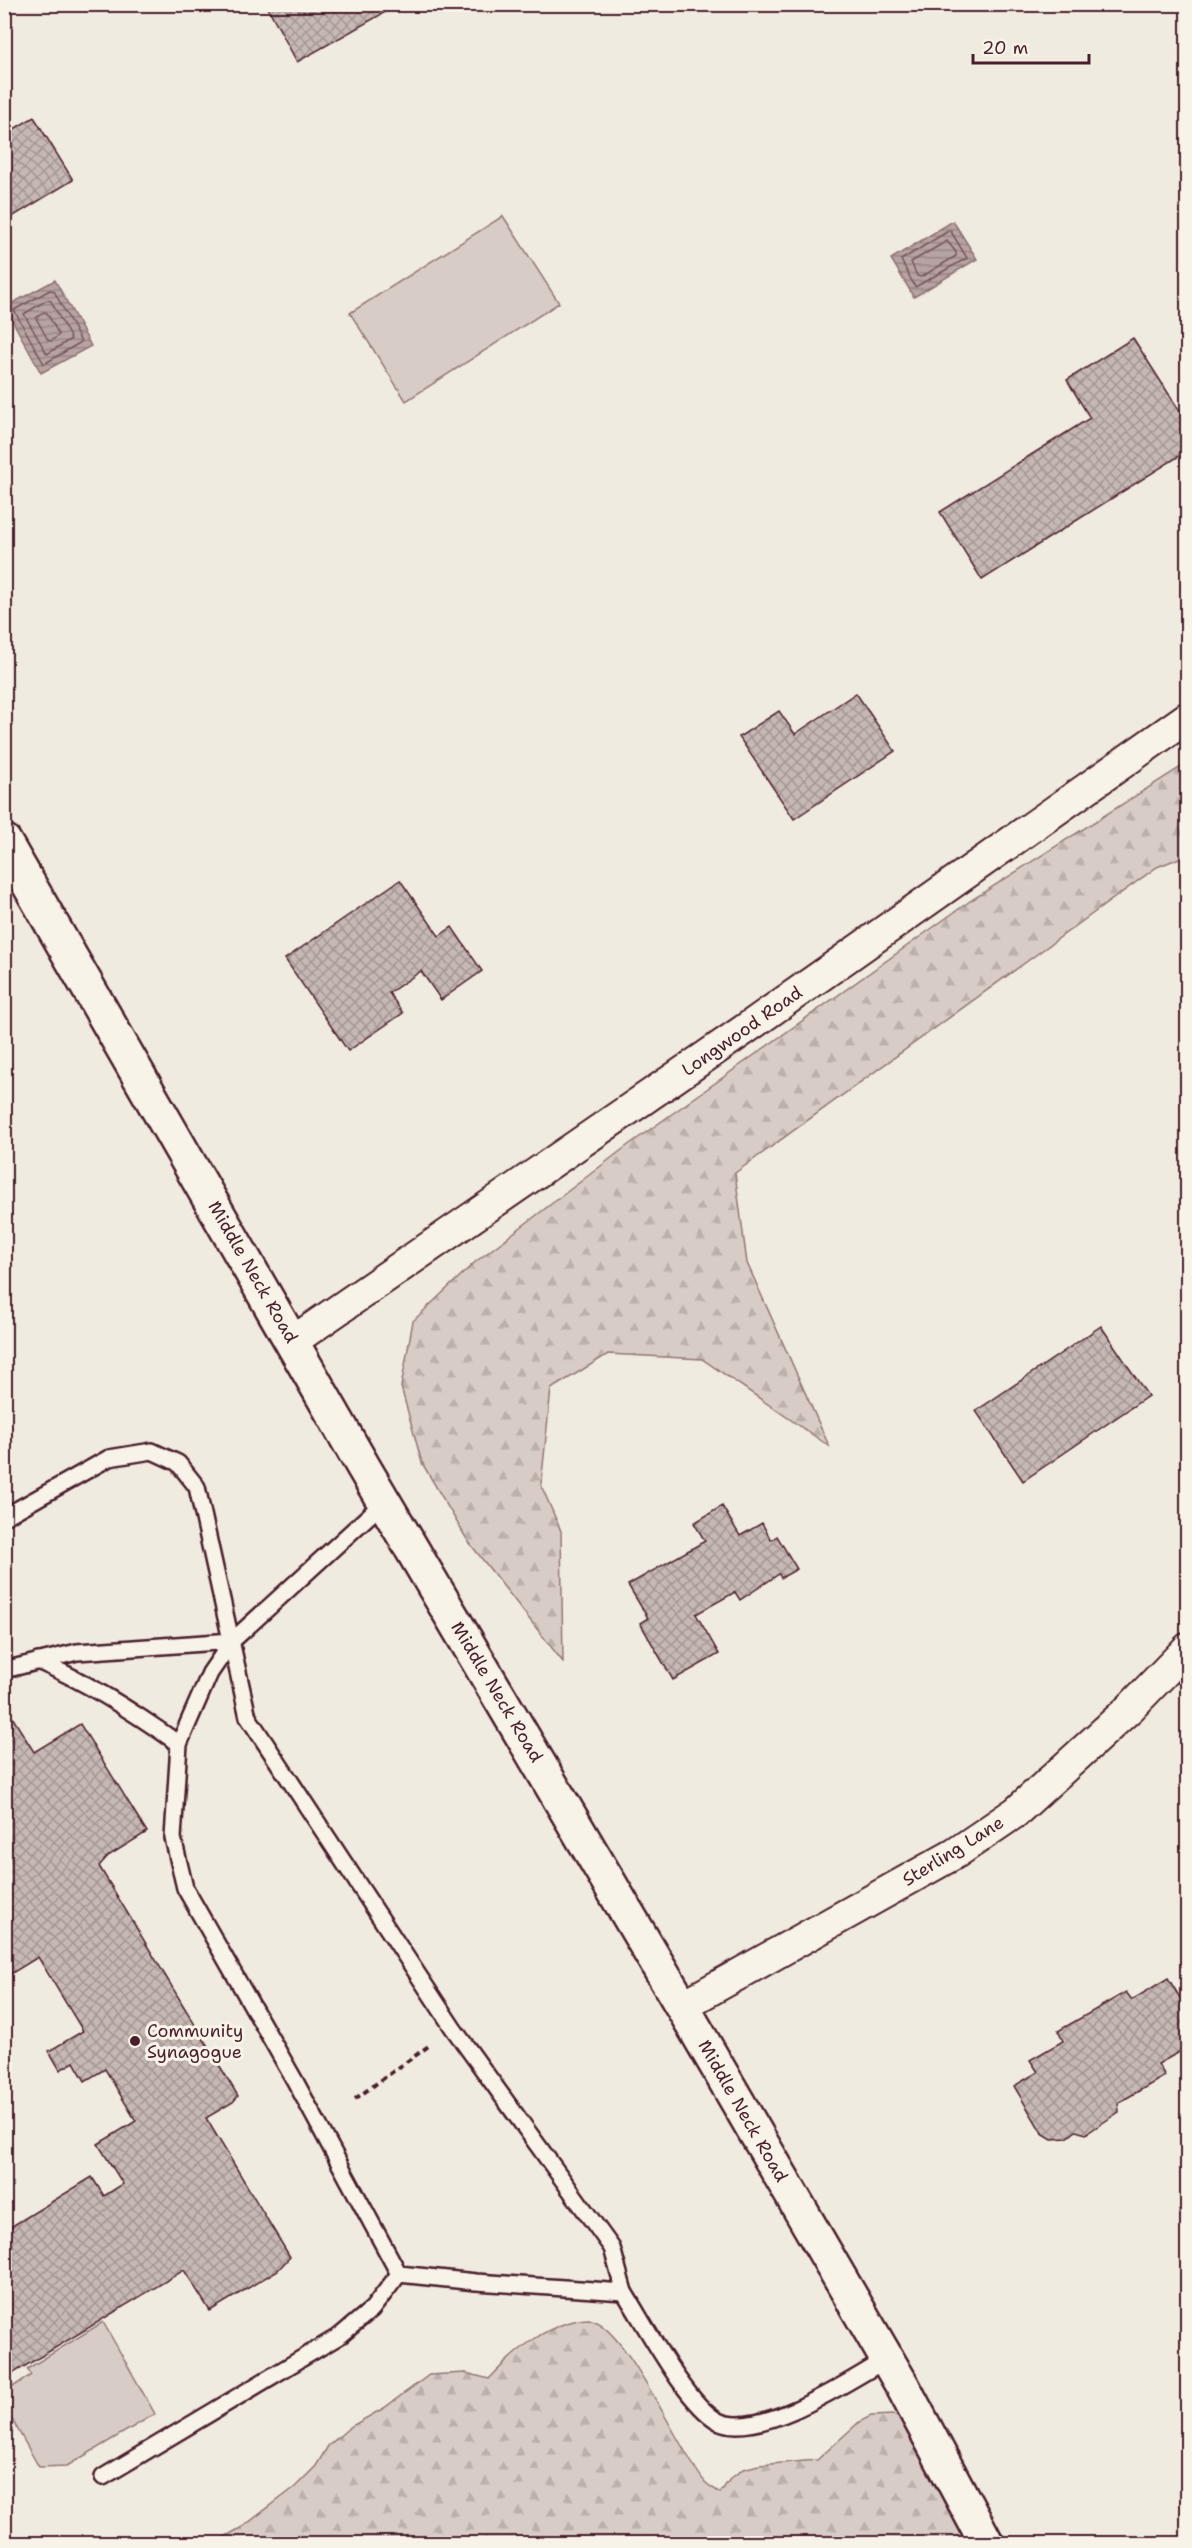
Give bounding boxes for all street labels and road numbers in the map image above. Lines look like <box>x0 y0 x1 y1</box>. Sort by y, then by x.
street label: Longwood Road <box>677 980 807 1082</box>
street label: Middle Neck Road <box>203 1197 303 1347</box>
street label: Middle Neck Road <box>445 1617 549 1767</box>
street label: Sterling Lane <box>898 1810 1008 1892</box>
street label: Middle Neck Road <box>693 2036 793 2186</box>

